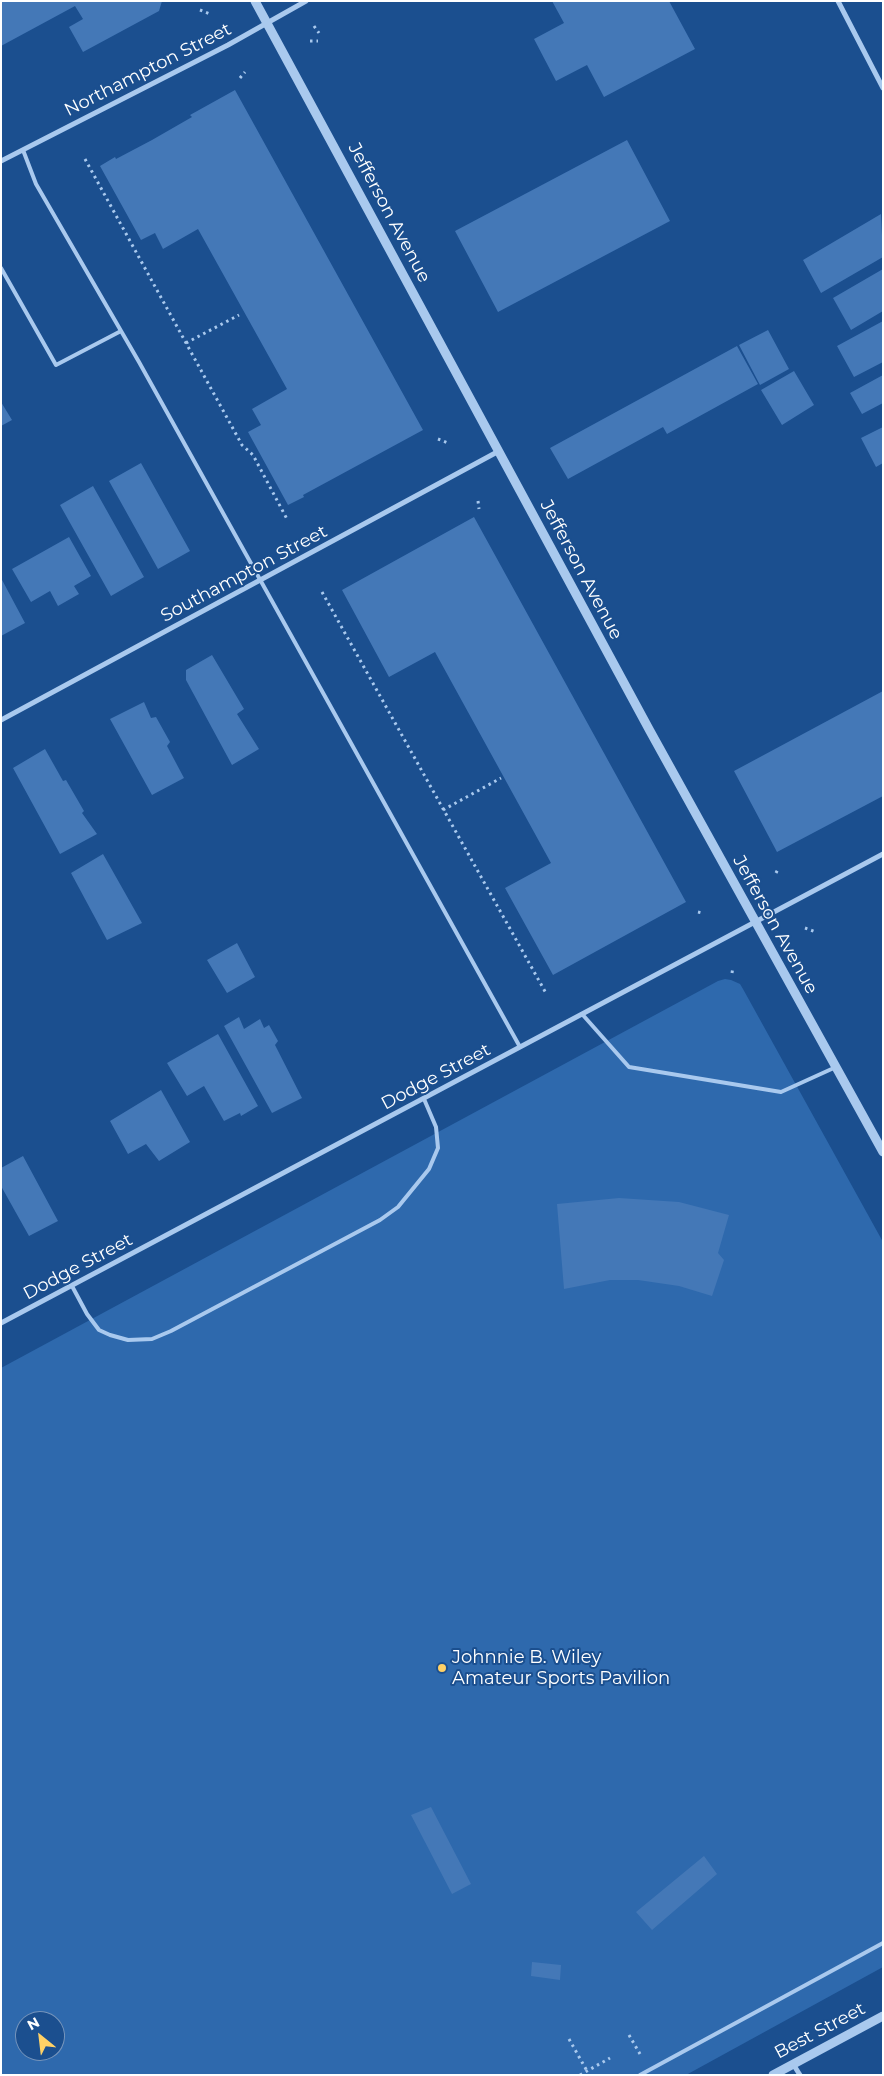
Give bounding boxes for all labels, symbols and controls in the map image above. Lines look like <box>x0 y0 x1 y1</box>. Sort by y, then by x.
street label: Northampton Street <box>61 19 235 121</box>
street label: Jefferson Avenue <box>343 140 435 286</box>
street label: Jefferson Avenue <box>535 497 627 643</box>
street label: Southampton Street <box>157 521 331 627</box>
street label: Jefferson Avenue <box>728 852 822 998</box>
street label: Dodge Street <box>378 1039 494 1115</box>
street label: Dodge Street <box>20 1229 136 1305</box>
place label: Johnnie B. Wiley Amateur Sports Pavilion <box>452 1647 670 1690</box>
marker: Johnnie B. Wiley Amateur Sports Pavilion <box>436 1662 448 1674</box>
street label: Best Street <box>771 1998 869 2064</box>
north arrow <box>15 2011 65 2061</box>
text: N <box>24 2013 43 2034</box>

